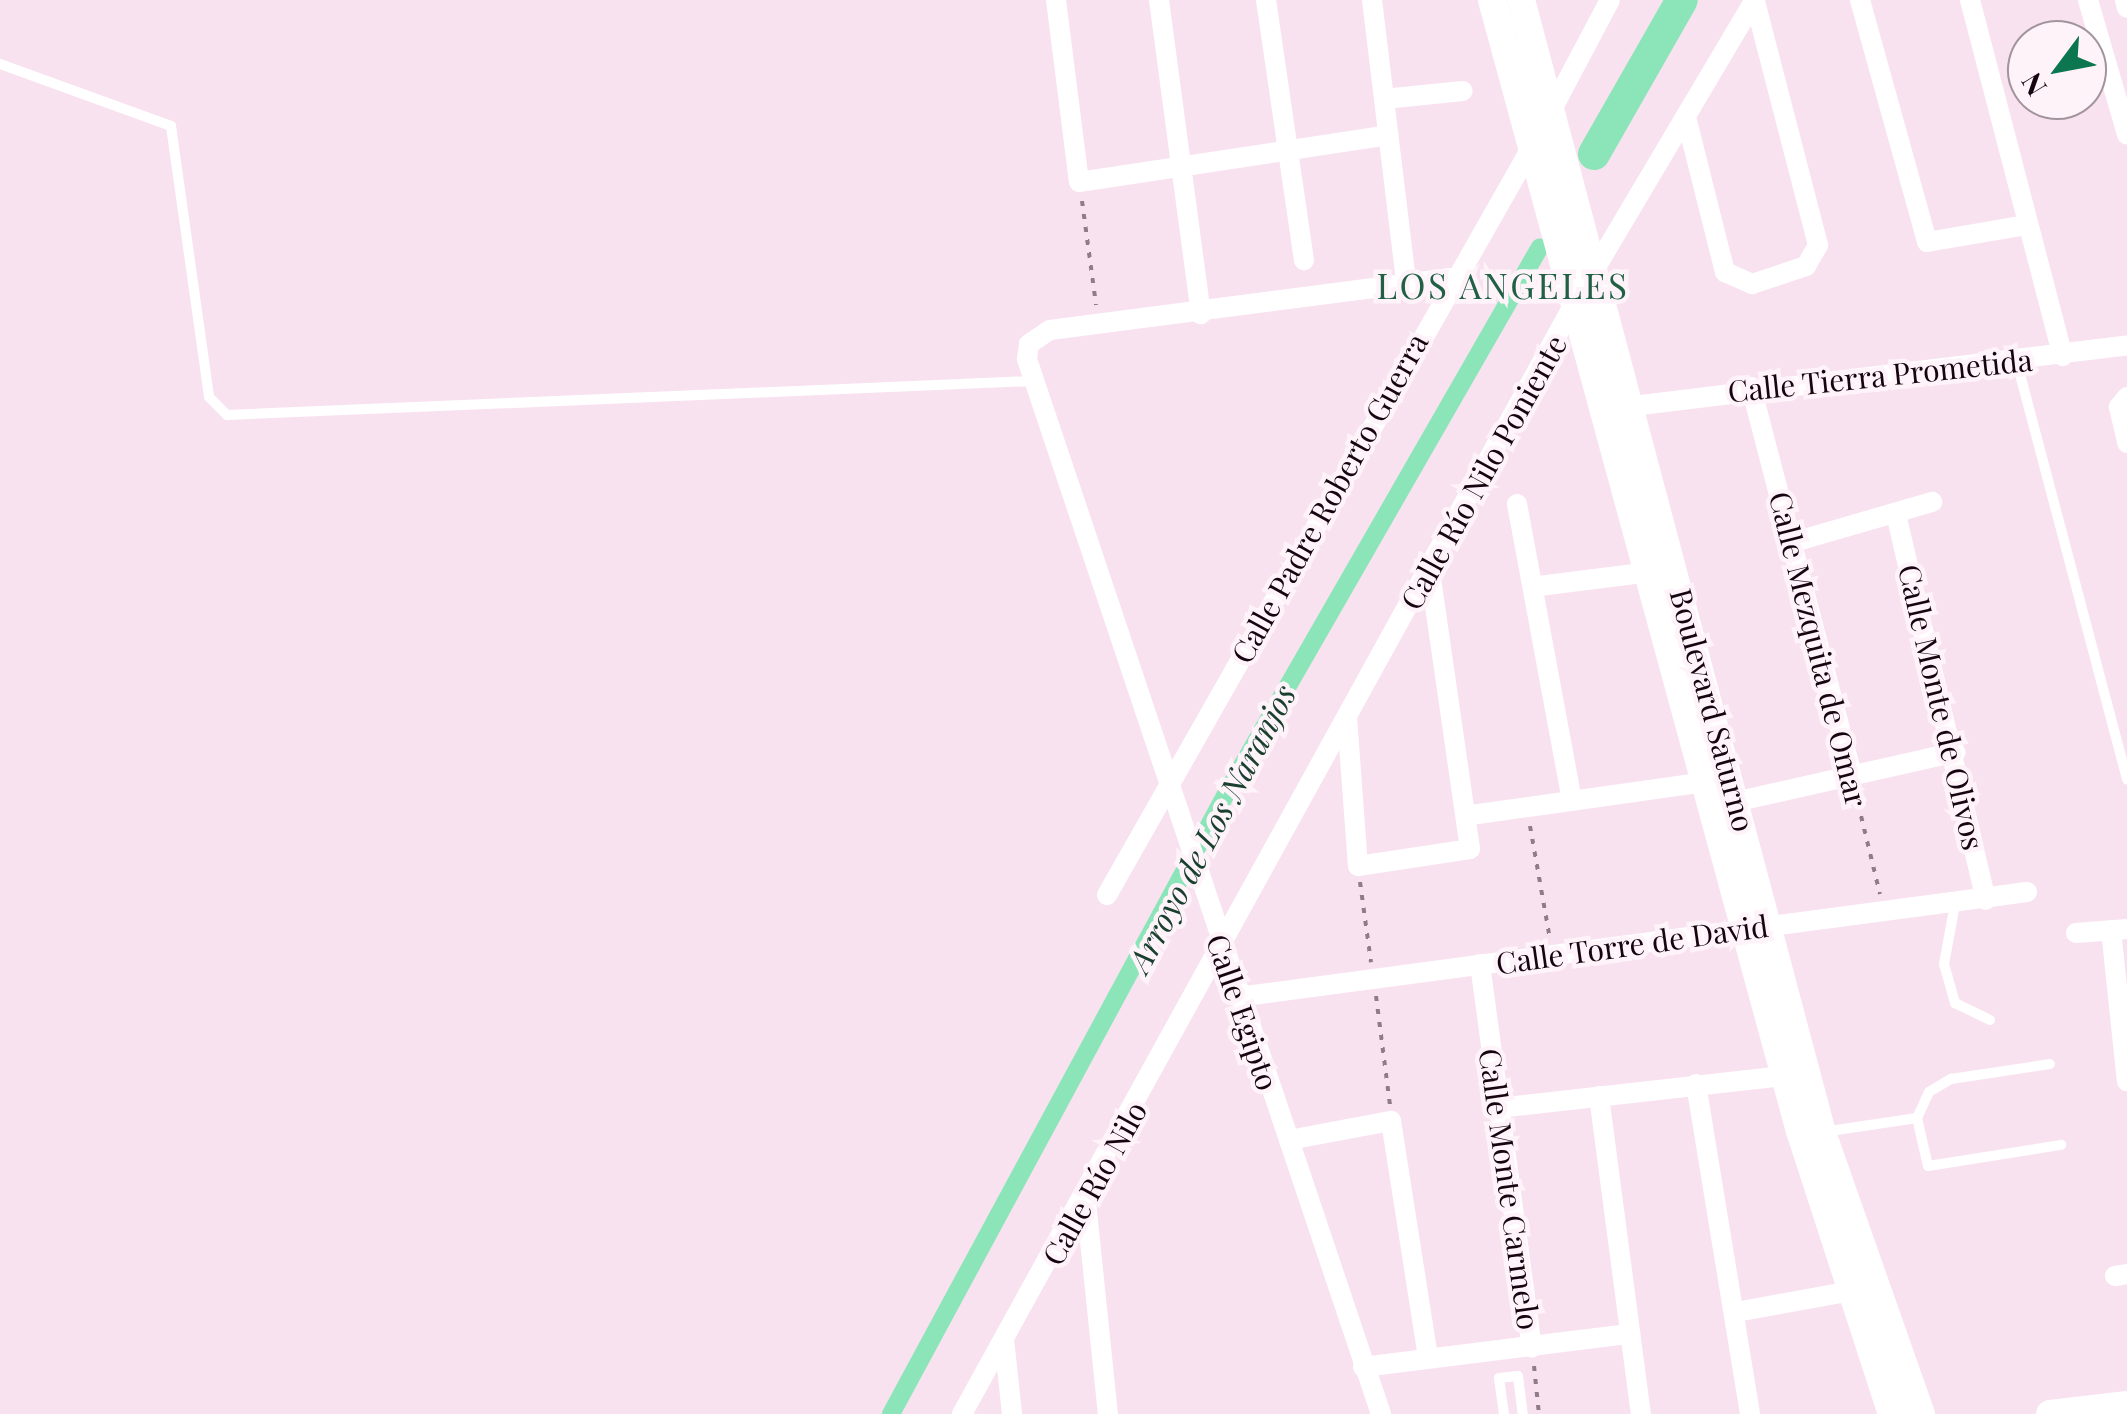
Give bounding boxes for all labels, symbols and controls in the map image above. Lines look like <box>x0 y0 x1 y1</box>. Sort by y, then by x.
north arrow <box>2007 20 2107 120</box>
text: N <box>2012 67 2054 103</box>
district label: LOS ANGELES <box>1376 264 1630 306</box>
street label: Calle Padre Roberto Guerra <box>1223 327 1435 669</box>
street label: Calle Río Nilo Poniente <box>1393 328 1573 616</box>
street label: Calle Tierra Prometida <box>1725 341 2035 409</box>
street label: Calle Mezquita de Omar <box>1762 488 1876 810</box>
street label: Calle Monte de Olivos <box>1892 561 1992 853</box>
street label: Boulevard Saturno <box>1663 585 1763 835</box>
water label: Arroyo de Los Naranjos <box>1119 678 1303 978</box>
street label: Calle Torre de David <box>1493 907 1771 981</box>
street label: Calle Egipto <box>1200 929 1286 1095</box>
street label: Calle Monte Carmelo <box>1472 1046 1548 1332</box>
street label: Calle Río Nilo <box>1034 1095 1154 1271</box>

